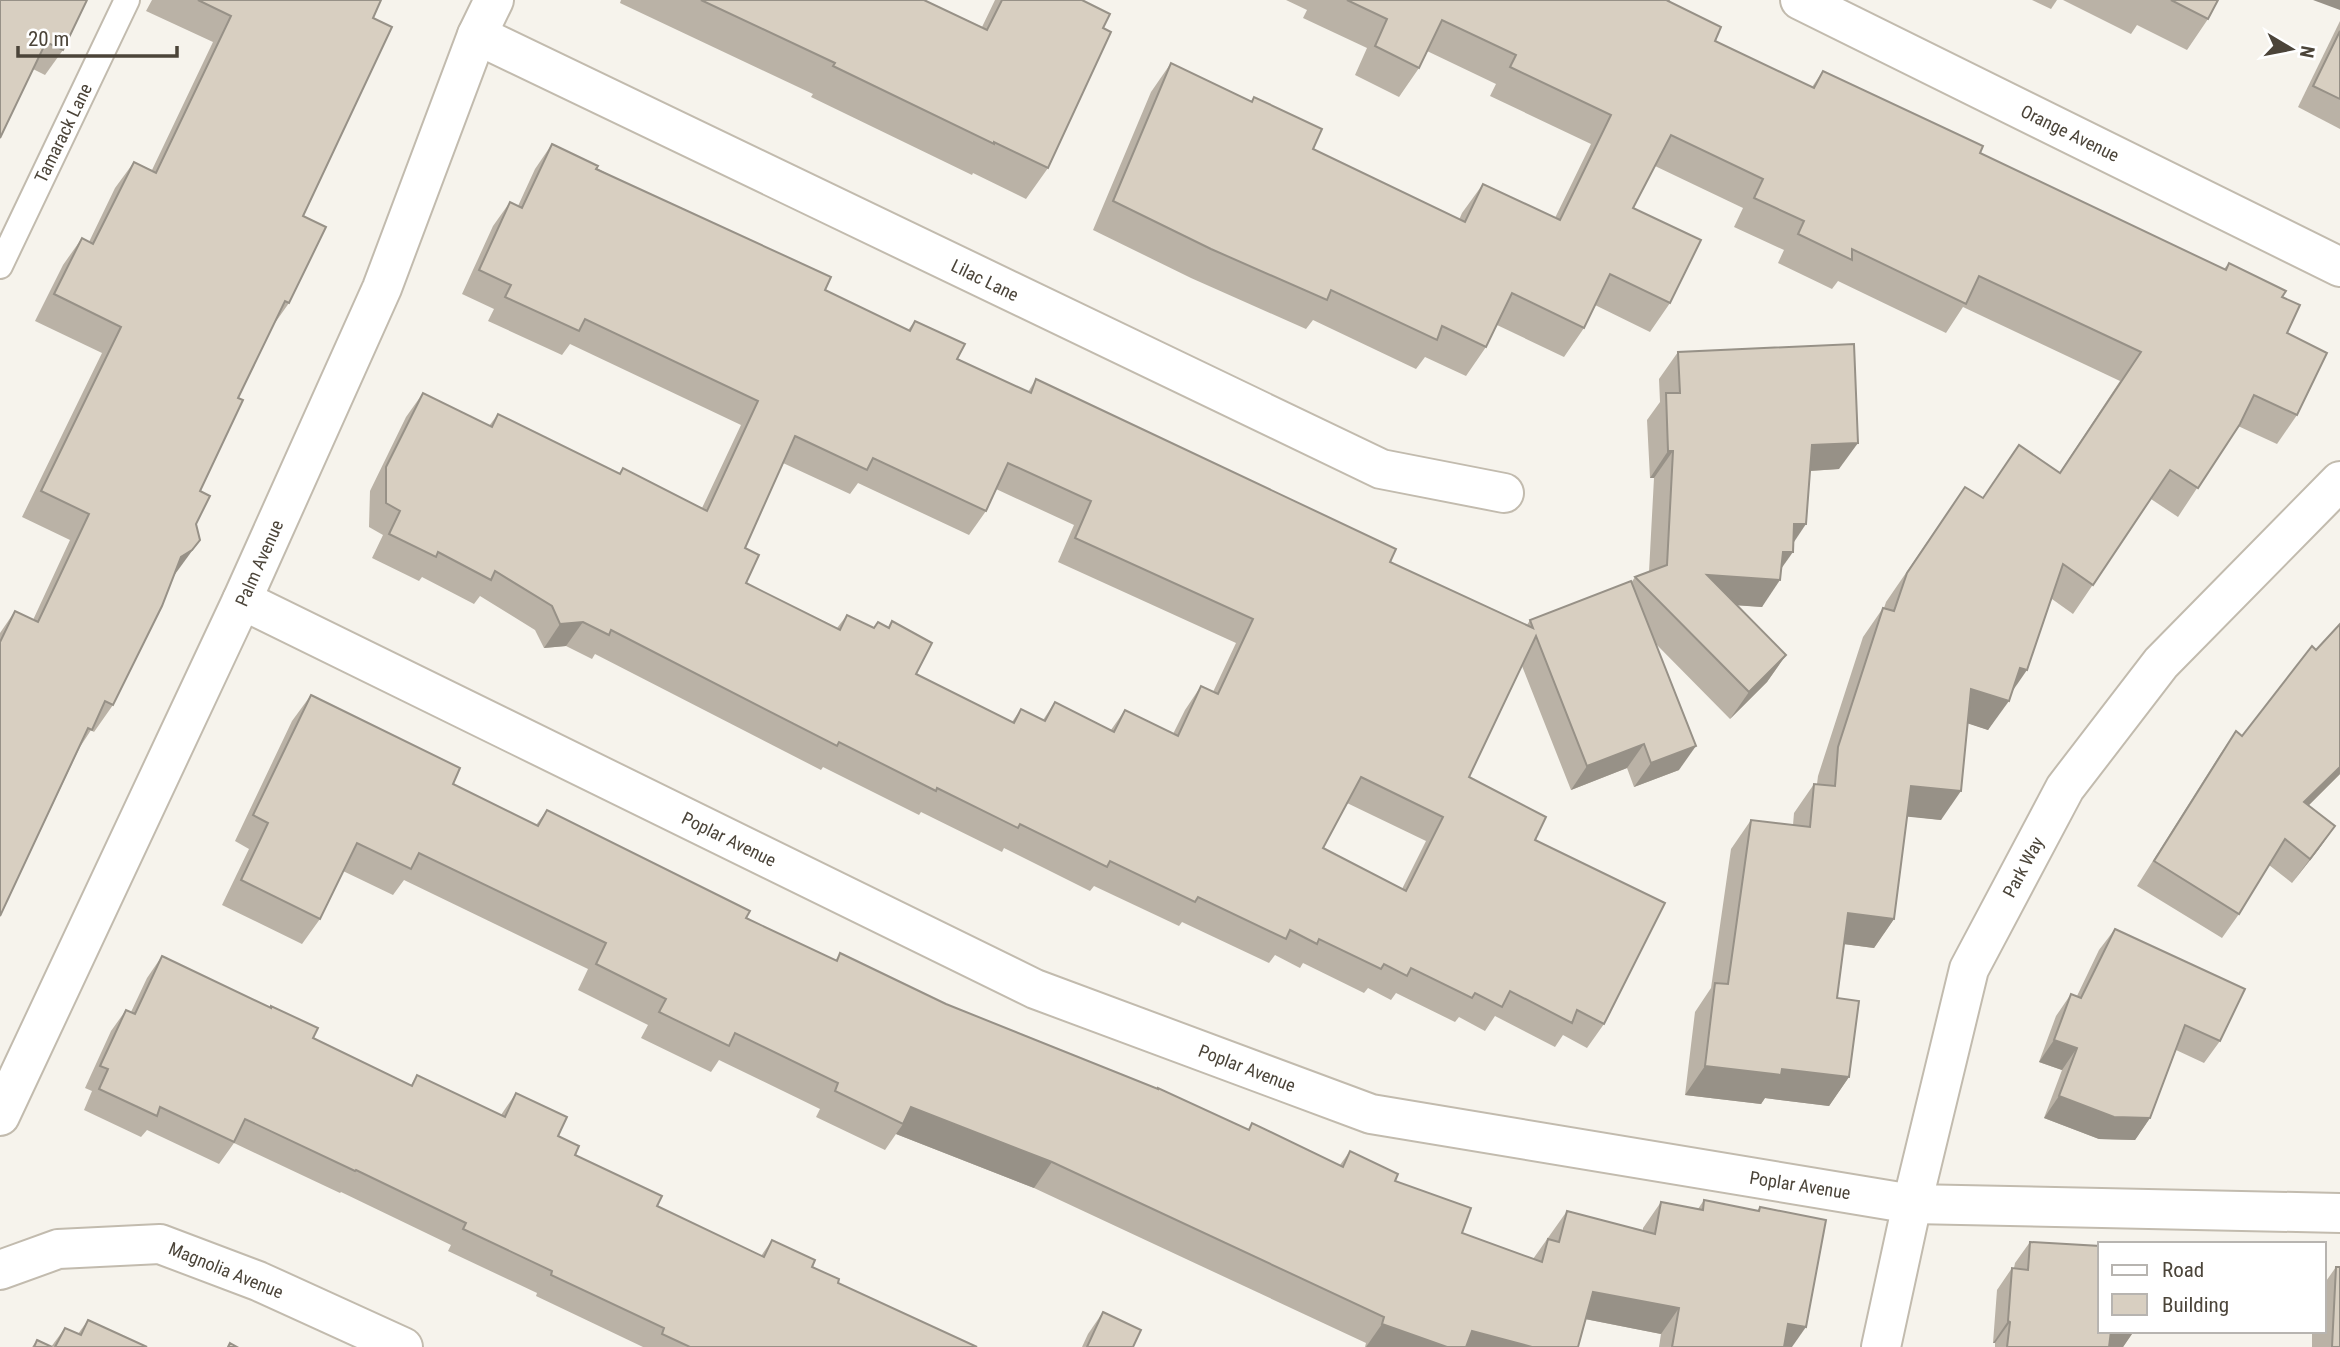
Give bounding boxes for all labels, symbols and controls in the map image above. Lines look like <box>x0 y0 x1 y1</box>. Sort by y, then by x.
scale bar <box>18 14 177 58</box>
north arrow <box>2256 14 2326 84</box>
text: 20 m <box>28 27 69 51</box>
text: N <box>2295 44 2320 60</box>
street label: Tamarack Lane <box>30 80 96 186</box>
street label: Orange Avenue <box>2018 100 2122 166</box>
street label: Lilac Lane <box>948 255 1022 305</box>
street label: Palm Avenue <box>231 517 287 609</box>
street label: Poplar Avenue <box>679 807 779 871</box>
street label: Park Way <box>1998 833 2048 901</box>
street label: Poplar Avenue <box>1196 1040 1298 1096</box>
street label: Poplar Avenue <box>1748 1167 1852 1203</box>
street label: Magnolia Avenue <box>166 1237 286 1303</box>
legend <box>2098 1242 2326 1333</box>
text: Road <box>2162 1258 2204 1282</box>
text: Building <box>2162 1293 2229 1317</box>

